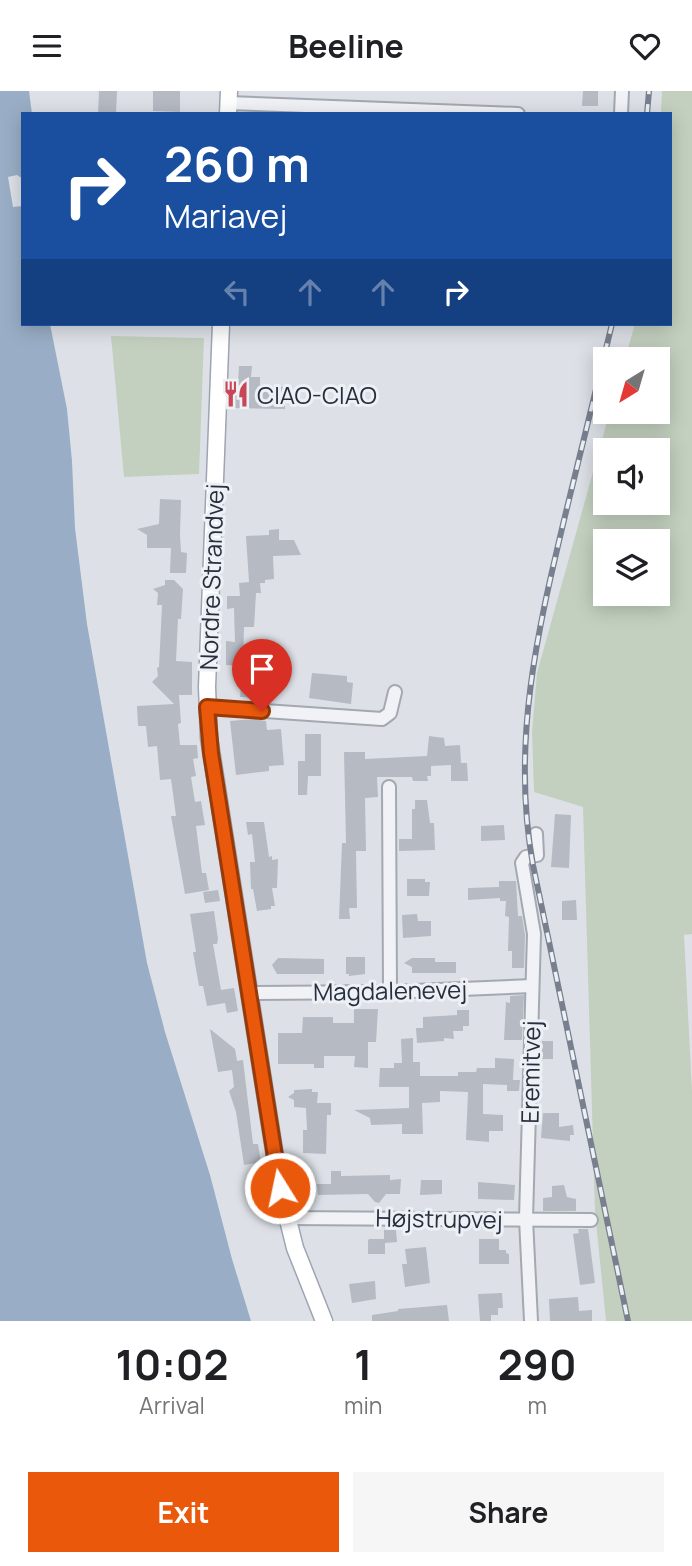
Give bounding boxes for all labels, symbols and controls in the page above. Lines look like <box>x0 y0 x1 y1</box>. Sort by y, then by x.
text: Beeline <box>288 24 404 68</box>
icon: menu <box>28 27 66 65</box>
icon: heart <box>626 27 664 65</box>
text: 260 m <box>164 130 310 197</box>
icon: right <box>49 140 140 231</box>
text: Mariavej <box>164 194 287 238</box>
icon: left <box>218 273 256 311</box>
icon: ahead <box>291 273 329 311</box>
icon: ahead <box>364 273 402 311</box>
icon: right <box>437 273 475 311</box>
north arrow <box>593 347 670 423</box>
map controls <box>593 347 670 606</box>
place label: CIAO-CIAO <box>257 378 377 411</box>
restaurant icon: CIAO-CIAO <box>221 379 251 409</box>
button: sound <box>593 438 670 515</box>
street label: Nordre Strandvej <box>191 483 231 671</box>
button: layers <box>593 529 670 606</box>
pin <box>232 639 292 711</box>
icon: arrive <box>243 650 281 688</box>
street label: Magdalenevej <box>313 972 467 1008</box>
street label: Eremitvej <box>513 1020 547 1124</box>
position arrow <box>243 1151 317 1225</box>
street label: Højstrupvej <box>375 1200 503 1236</box>
text: 10:02 <box>115 1335 228 1393</box>
text: 1 <box>354 1335 372 1393</box>
text: 290 <box>498 1335 577 1393</box>
text: Arrival <box>139 1389 205 1421</box>
text: min <box>344 1389 382 1421</box>
text: m <box>527 1389 547 1421</box>
button: Exit <box>28 1472 339 1552</box>
button: Share <box>353 1472 664 1552</box>

